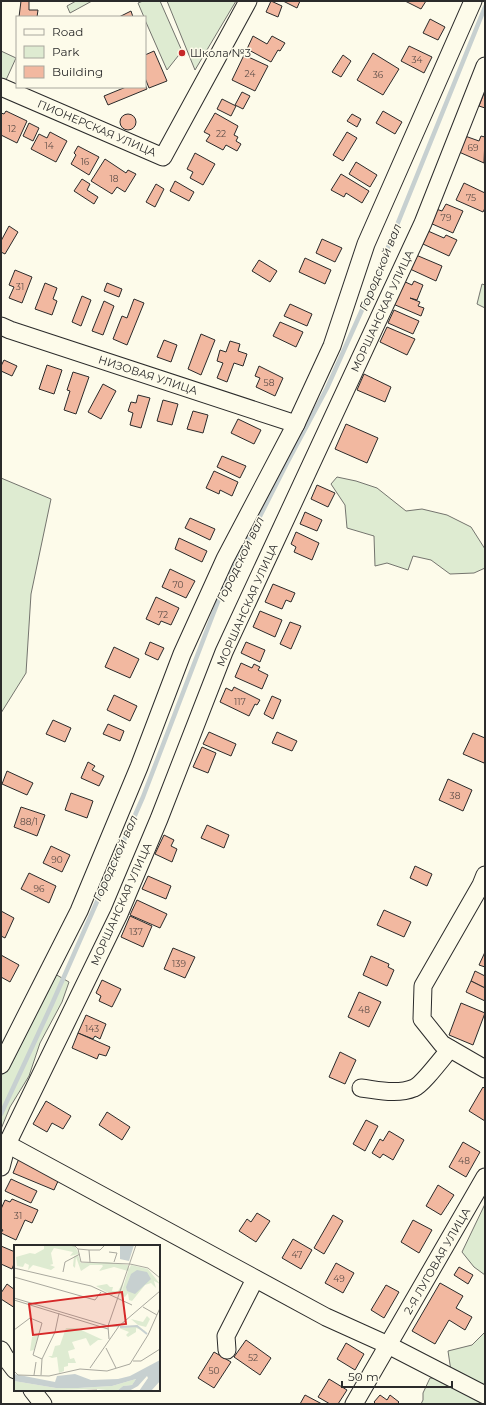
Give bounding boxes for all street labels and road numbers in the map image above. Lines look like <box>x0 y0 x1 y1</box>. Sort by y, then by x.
street label: ПИОНЕРСКАЯ УЛИЦА <box>35 97 159 160</box>
street label: МОРШАНСКАЯ УЛИЦА <box>348 247 417 374</box>
street label: НИЗОВАЯ УЛИЦА <box>97 352 200 398</box>
street label: МОРШАНСКАЯ УЛИЦА <box>214 541 281 669</box>
street label: МОРШАНСКАЯ УЛИЦА <box>88 840 155 968</box>
street label: 2-Я ЛУГОВАЯ УЛИЦА <box>401 1205 474 1317</box>

